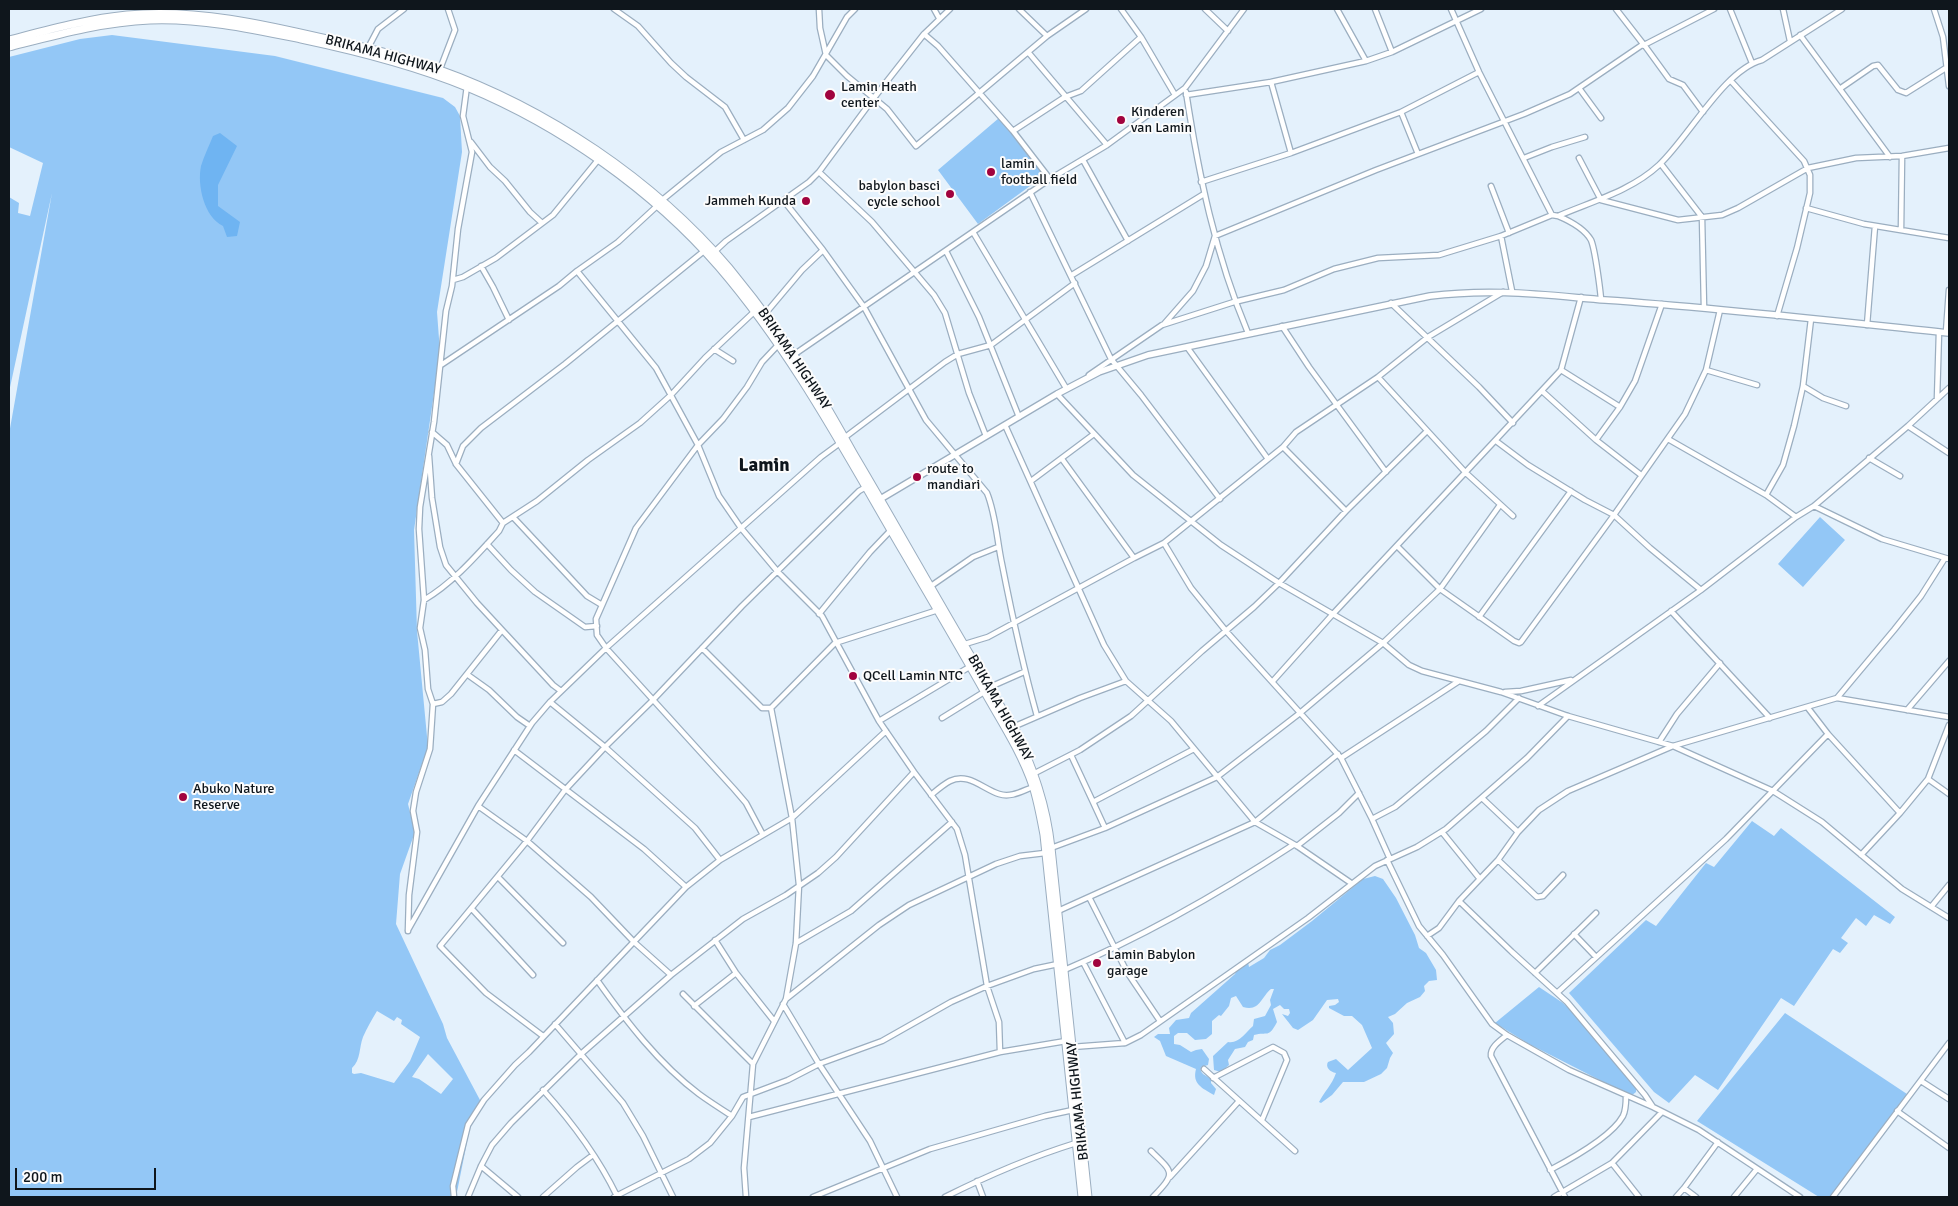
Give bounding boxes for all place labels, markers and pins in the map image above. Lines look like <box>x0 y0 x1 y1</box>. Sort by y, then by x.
place label: Lamin Heath center <box>841 79 917 111</box>
marker: Lamin Heath center <box>823 88 837 102</box>
place label: Kinderen van Lamin <box>1131 104 1192 136</box>
marker: Kinderen van Lamin <box>1115 114 1127 126</box>
place label: lamin football field <box>1001 156 1077 188</box>
marker: lamin football field <box>985 166 997 178</box>
place label: babylon basci cycle school <box>858 178 940 210</box>
marker: babylon basci cycle school <box>944 188 956 200</box>
place label: Jammeh Kunda <box>705 193 796 209</box>
marker: Jammeh Kunda <box>800 195 812 207</box>
place label: route to mandiari <box>927 461 980 494</box>
marker: route to mandiari <box>911 471 923 483</box>
place label: QCell Lamin NTC <box>863 668 963 684</box>
marker: QCell Lamin NTC <box>847 670 859 682</box>
place label: Abuko Nature Reserve <box>193 781 275 814</box>
marker: Abuko Nature Reserve <box>177 791 189 803</box>
place label: Lamin Babylon garage <box>1107 947 1195 980</box>
marker: Lamin Babylon garage <box>1091 957 1103 969</box>

